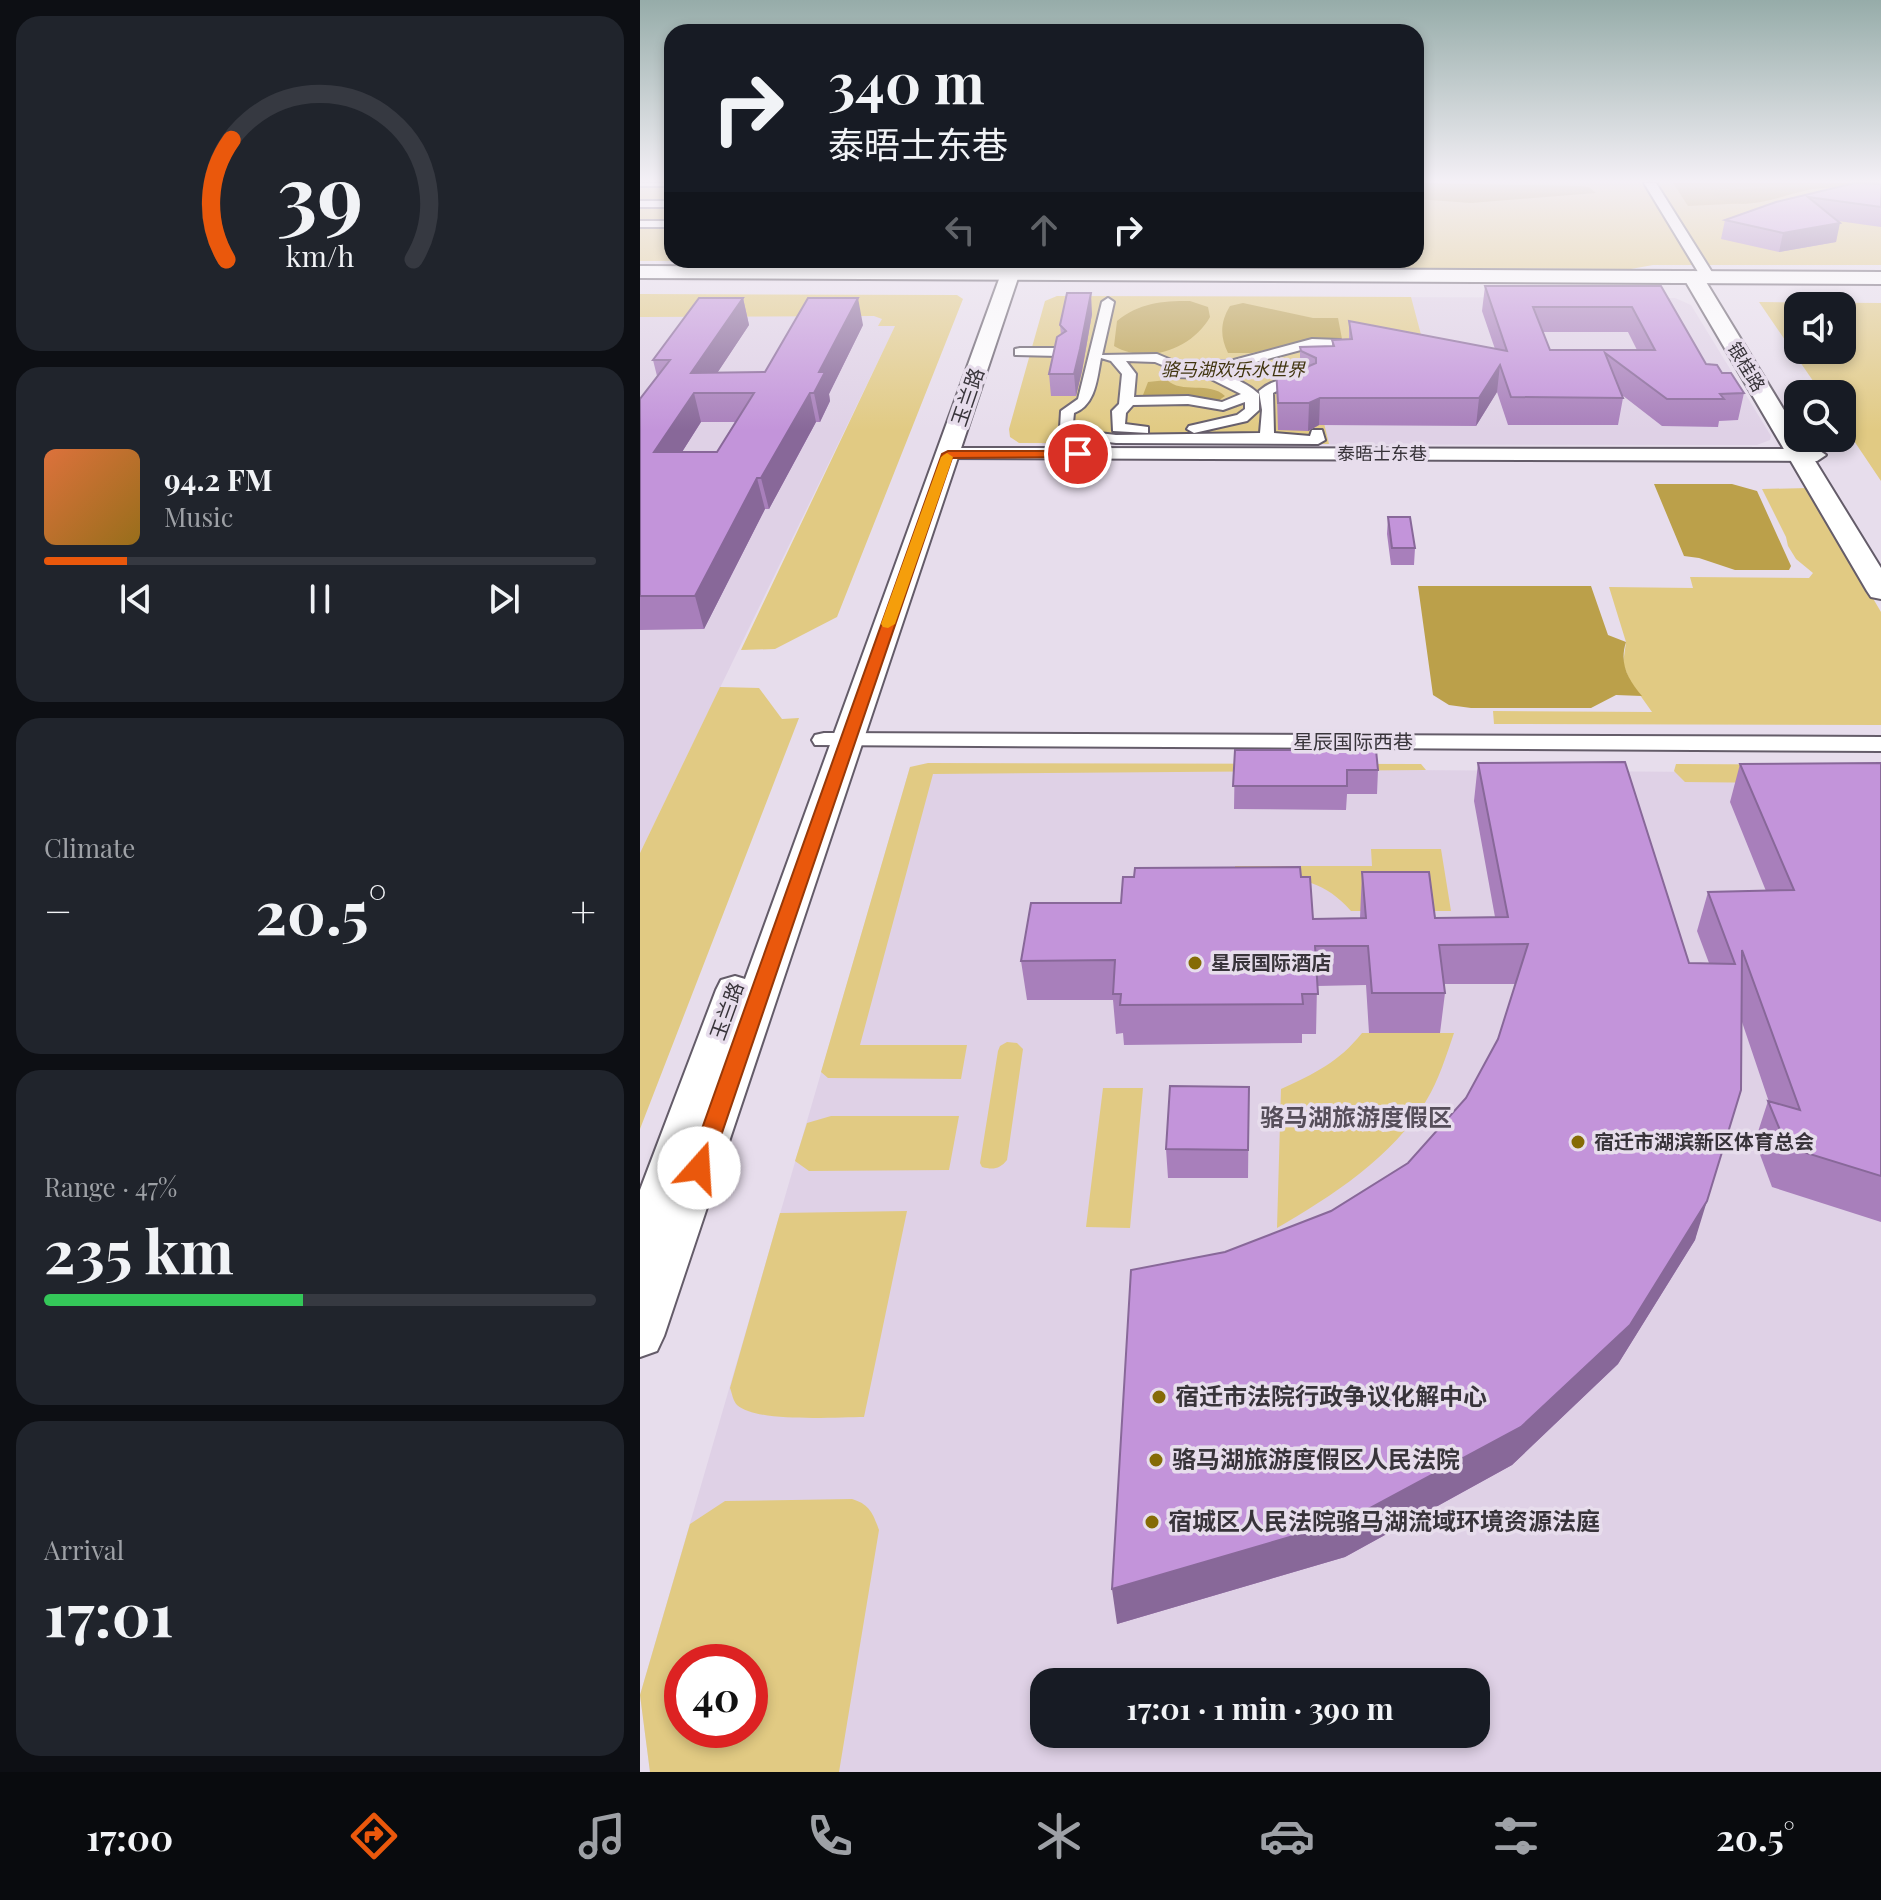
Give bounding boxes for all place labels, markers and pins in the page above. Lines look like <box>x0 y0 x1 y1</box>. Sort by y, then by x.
pin <box>1044 420 1112 488</box>
place label: 星辰国际酒店 <box>1211 948 1331 975</box>
marker: 星辰国际酒店 <box>1186 954 1204 972</box>
place label: 宿迁市湖滨新区体育总会 <box>1594 1127 1814 1154</box>
marker: 宿迁市湖滨新区体育总会 <box>1569 1133 1587 1151</box>
place label: 宿迁市法院行政争议化解中心 <box>1175 1379 1487 1411</box>
marker: 宿迁市法院行政争议化解中心 <box>1150 1388 1168 1406</box>
place label: 骆马湖旅游度假区人民法院 <box>1172 1442 1460 1474</box>
marker: 骆马湖旅游度假区人民法院 <box>1147 1451 1165 1469</box>
place label: 宿城区人民法院骆马湖流域环境资源法庭 <box>1168 1504 1600 1536</box>
marker: 宿城区人民法院骆马湖流域环境资源法庭 <box>1143 1513 1161 1531</box>

